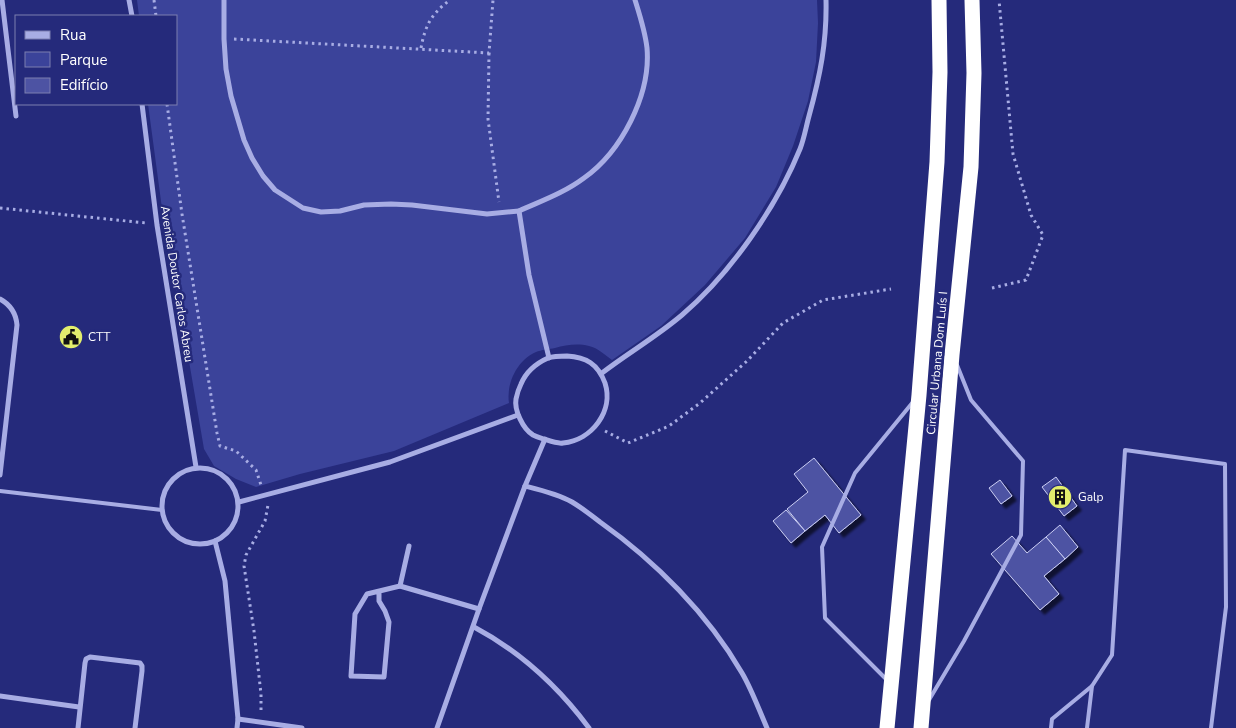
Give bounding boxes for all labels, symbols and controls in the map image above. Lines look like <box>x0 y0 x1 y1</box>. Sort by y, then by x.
legend <box>15 15 178 105</box>
text: Rua <box>60 25 86 45</box>
text: Parque <box>60 50 108 70</box>
text: Edifício <box>60 75 108 95</box>
street label: Avenida Doutor Carlos Abreu <box>157 205 197 363</box>
street label: Circular Urbana Dom Luís I <box>923 291 951 435</box>
public building icon: CTT <box>58 324 84 350</box>
place label: CTT <box>88 329 111 345</box>
building icon: Galp <box>1047 484 1073 510</box>
place label: Galp <box>1078 489 1104 505</box>

